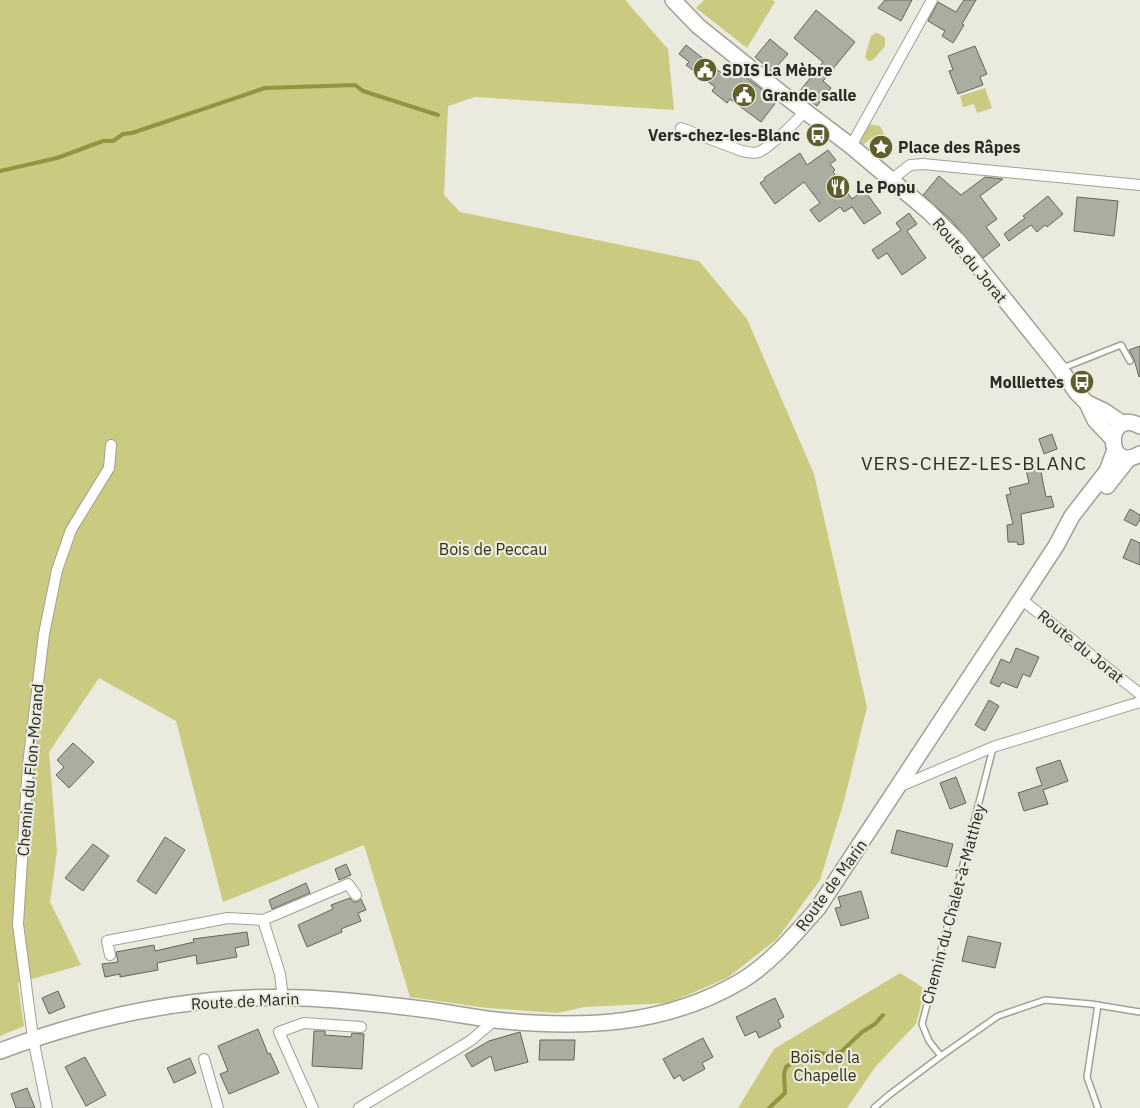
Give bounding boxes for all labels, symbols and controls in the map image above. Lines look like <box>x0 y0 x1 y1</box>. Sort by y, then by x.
public building icon: SDIS La Mèbre <box>692 57 718 83</box>
place label: SDIS La Mèbre <box>722 60 832 80</box>
public building icon: Grande salle <box>731 82 757 108</box>
place label: Grande salle <box>762 85 857 105</box>
bus stop icon: Vers-chez-les-Blanc <box>805 122 831 148</box>
place label: Vers-chez-les-Blanc <box>648 125 800 145</box>
place icon: Place des Râpes <box>868 134 894 160</box>
place label: Place des Râpes <box>898 137 1020 157</box>
restaurant icon: Le Popu <box>825 174 851 200</box>
place label: Le Popu <box>856 177 916 197</box>
street label: Route du Jorat <box>928 213 1012 307</box>
bus stop icon: Molliettes <box>1069 369 1095 395</box>
place label: Molliettes <box>990 372 1064 392</box>
district label: VERS-CHEZ-LES-BLANC <box>861 451 1087 475</box>
park label: Bois de Peccau <box>439 539 547 559</box>
street label: Route du Jorat <box>1034 605 1128 687</box>
street label: Chemin du Flon-Morand <box>12 683 48 857</box>
street label: Chemin du Chalet-à-Matthey <box>917 802 989 1006</box>
street label: Route de Marin <box>791 835 871 935</box>
street label: Route de Marin <box>190 988 300 1014</box>
park label: Bois de la Chapelle <box>790 1047 860 1085</box>

